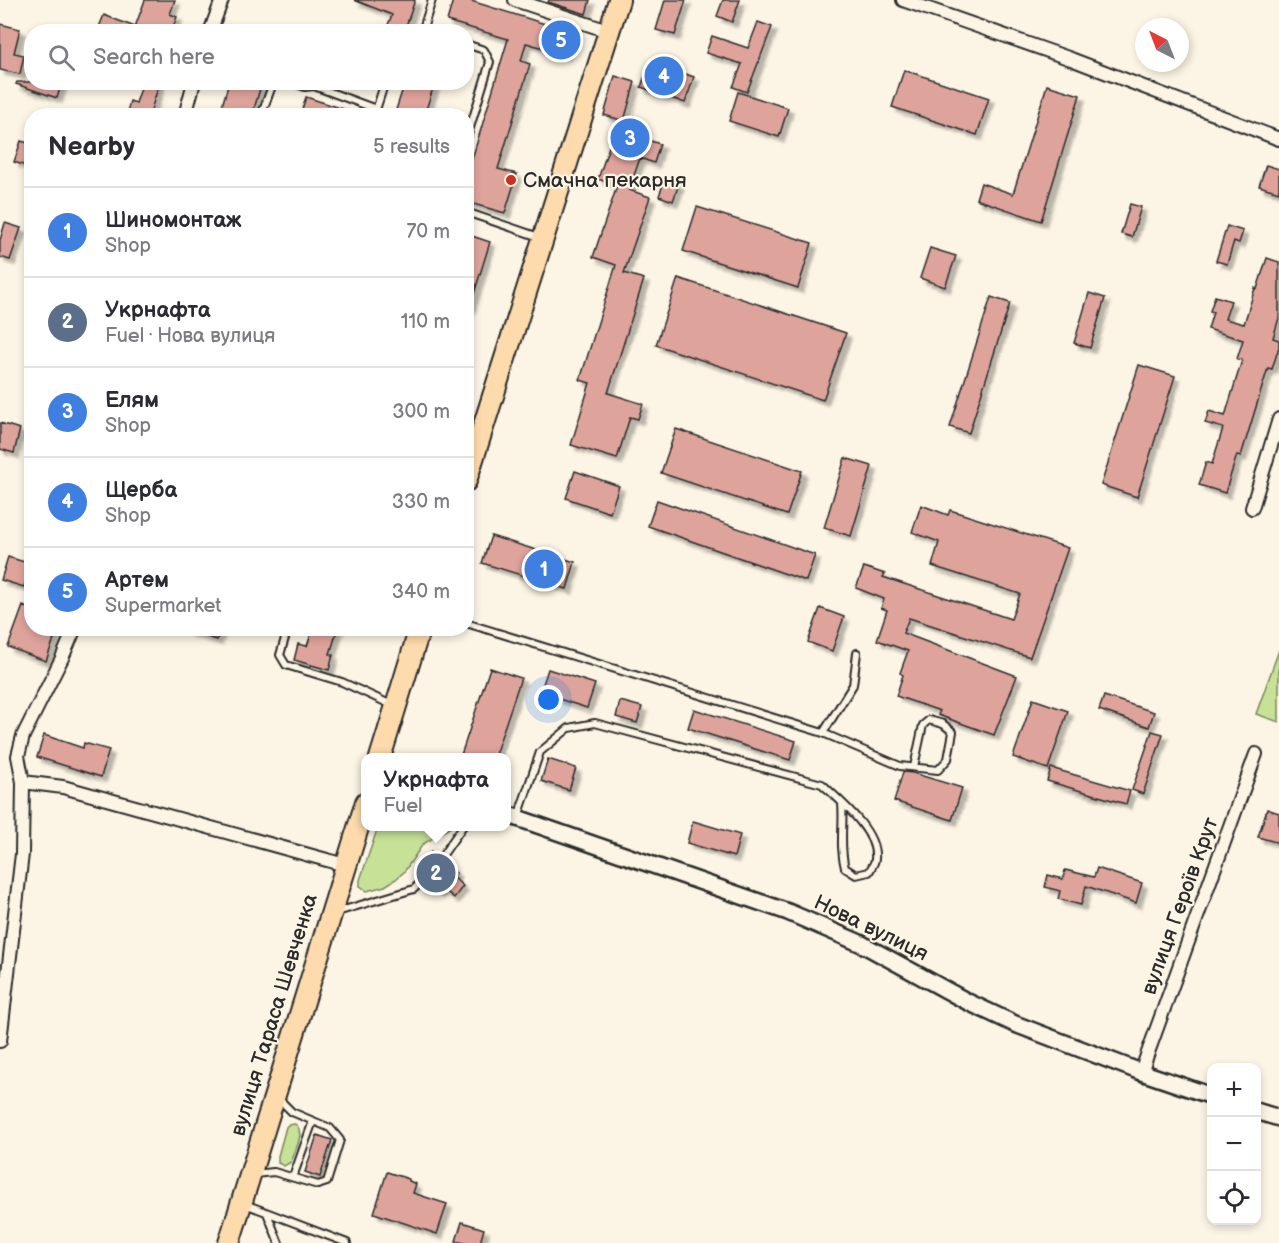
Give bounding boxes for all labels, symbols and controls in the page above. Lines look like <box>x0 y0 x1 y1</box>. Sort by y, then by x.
pin: 5 <box>542 18 580 63</box>
north arrow <box>1135 18 1189 72</box>
search box <box>24 24 474 90</box>
icon: search <box>45 41 78 74</box>
text: Search here <box>93 44 215 71</box>
pin: 4 <box>644 54 684 98</box>
pin: 3 <box>610 116 650 160</box>
text: Nearby <box>48 132 135 163</box>
text: 5 results <box>373 135 450 159</box>
place label: Смачна пекарня <box>523 168 687 193</box>
marker: Смачна пекарня <box>504 173 518 187</box>
text: Шиномонтаж <box>105 207 241 234</box>
text: 1 <box>63 220 72 244</box>
text: 70 m <box>406 220 450 244</box>
text: Shop <box>105 234 151 258</box>
text: Укрнафта <box>105 297 210 324</box>
text: 2 <box>62 310 73 334</box>
text: 110 m <box>401 310 450 334</box>
text: Fuel · Нова вулиця <box>105 324 275 348</box>
text: Елям <box>105 387 159 414</box>
text: 3 <box>62 400 73 424</box>
text: 300 m <box>392 400 450 424</box>
text: Shop <box>105 414 151 438</box>
text: Щерба <box>105 477 177 504</box>
text: 4 <box>62 490 73 514</box>
text: 330 m <box>392 490 450 514</box>
text: Shop <box>105 504 151 528</box>
pin: 1 <box>524 546 564 592</box>
text: Артем <box>105 567 169 594</box>
text: 5 <box>62 580 73 604</box>
text: 340 m <box>392 580 450 604</box>
text: Supermarket <box>105 594 221 618</box>
your location <box>534 685 563 714</box>
popup <box>361 753 511 831</box>
text: Укрнафта <box>383 767 489 794</box>
text: Fuel <box>383 794 422 818</box>
street label: вулиця Героїв Крут <box>1136 814 1224 998</box>
pin: 2 <box>416 850 456 896</box>
street label: вулиця Тараса Шевченка <box>225 890 323 1139</box>
street label: Нова вулиця <box>810 890 932 966</box>
map controls <box>1207 1063 1261 1225</box>
button: + <box>1207 1063 1261 1117</box>
button: − <box>1207 1117 1261 1171</box>
button: locate <box>1207 1171 1261 1225</box>

